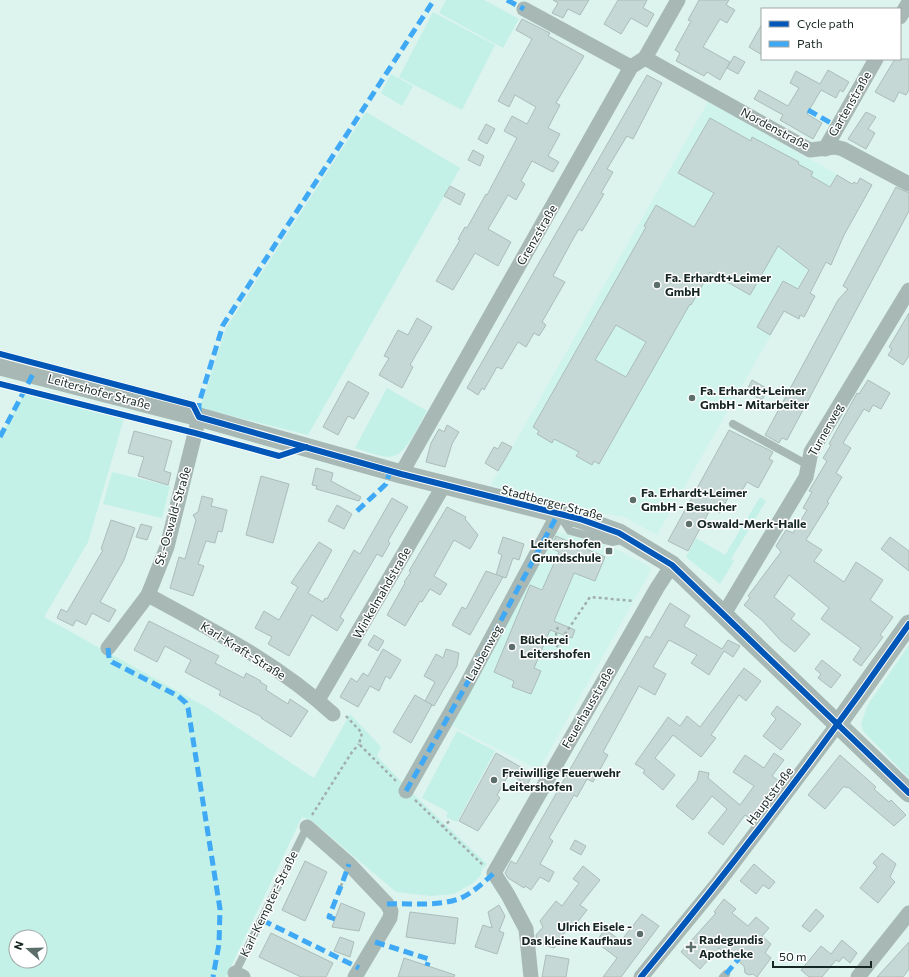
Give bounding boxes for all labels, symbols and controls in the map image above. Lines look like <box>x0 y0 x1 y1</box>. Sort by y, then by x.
legend <box>761 8 901 60</box>
text: Cycle path <box>797 16 854 30</box>
text: Path <box>797 36 823 50</box>
street label: Gartenstraße <box>825 68 873 139</box>
street label: Nordenstraße <box>739 104 812 152</box>
street label: Grenzstraße <box>513 202 559 267</box>
place label: Fa. Erhardt+Leimer GmbH <box>665 270 771 298</box>
marker: Fa. Erhardt+Leimer GmbH <box>652 280 662 290</box>
street label: Leitershofer Straße <box>46 371 152 411</box>
place label: Fa. Erhardt+Leimer GmbH - Mitarbeiter <box>700 383 809 411</box>
marker: Fa. Erhardt+Leimer GmbH - Mitarbeiter <box>687 393 697 403</box>
street label: Turnerweg <box>805 400 846 458</box>
street label: St.-Oswald-Straße <box>151 465 193 567</box>
street label: Stadtberger Straße <box>500 482 604 522</box>
place label: Fa. Erhardt+Leimer GmbH - Besucher <box>641 485 747 513</box>
marker: Fa. Erhardt+Leimer GmbH - Besucher <box>628 495 638 505</box>
place label: Oswald-Merk-Halle <box>697 516 806 530</box>
marker: Oswald-Merk-Halle <box>684 519 694 529</box>
place label: Leitershofen Grundschule <box>531 536 601 564</box>
street label: Winkelmahdstraße <box>349 544 413 641</box>
marker: Leitershofen Grundschule <box>604 546 614 556</box>
street label: Karl-Kraft-Straße <box>199 618 289 682</box>
street label: Laubenweg <box>462 621 505 683</box>
place label: Bücherei Leitershofen <box>520 632 590 660</box>
marker: Bücherei Leitershofen <box>507 642 517 652</box>
street label: Feuerhausstraße <box>558 665 616 750</box>
street label: Hauptstraße <box>743 764 795 827</box>
place label: Freiwillige Feuerwehr Leitershofen <box>502 765 621 793</box>
marker: Freiwillige Feuerwehr Leitershofen <box>489 775 499 785</box>
street label: Karl-Kempter-Straße <box>236 848 300 959</box>
place label: Ulrich Eisele - Das kleine Kaufhaus <box>521 919 632 947</box>
north arrow <box>8 929 48 969</box>
marker: Ulrich Eisele - Das kleine Kaufhaus <box>635 929 645 939</box>
place label: Radegundis Apotheke <box>699 932 764 960</box>
text: N <box>11 939 26 952</box>
marker: Radegundis Apotheke <box>686 942 696 952</box>
scale bar <box>773 943 871 969</box>
text: 50 m <box>779 949 807 963</box>

